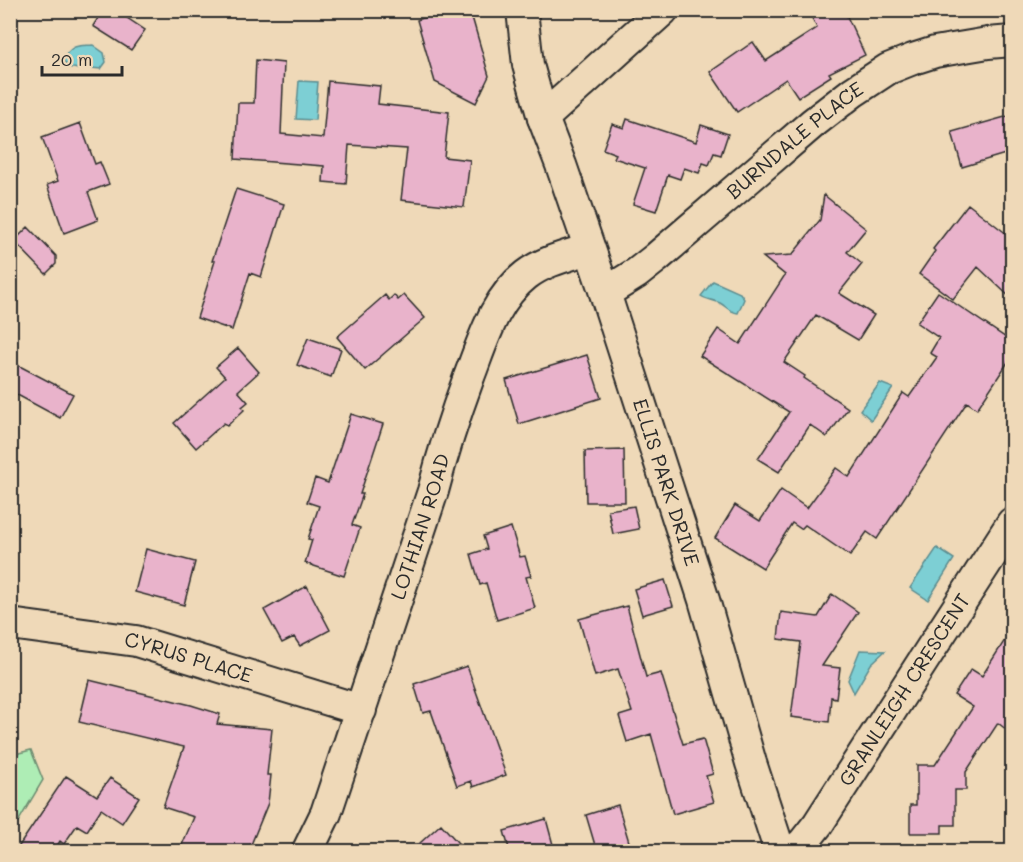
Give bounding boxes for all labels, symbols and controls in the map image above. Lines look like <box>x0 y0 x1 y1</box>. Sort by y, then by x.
scale bar <box>42 39 122 77</box>
text: 20 m <box>51 47 92 71</box>
street label: BURNDALE PLACE <box>720 75 868 204</box>
street label: ELLIS PARK DRIVE <box>628 395 706 569</box>
street label: LOTHIAN ROAD <box>384 450 455 603</box>
street label: GRANLEIGH CRESCENT <box>832 588 975 791</box>
street label: CYRUS PLACE <box>123 626 256 688</box>

